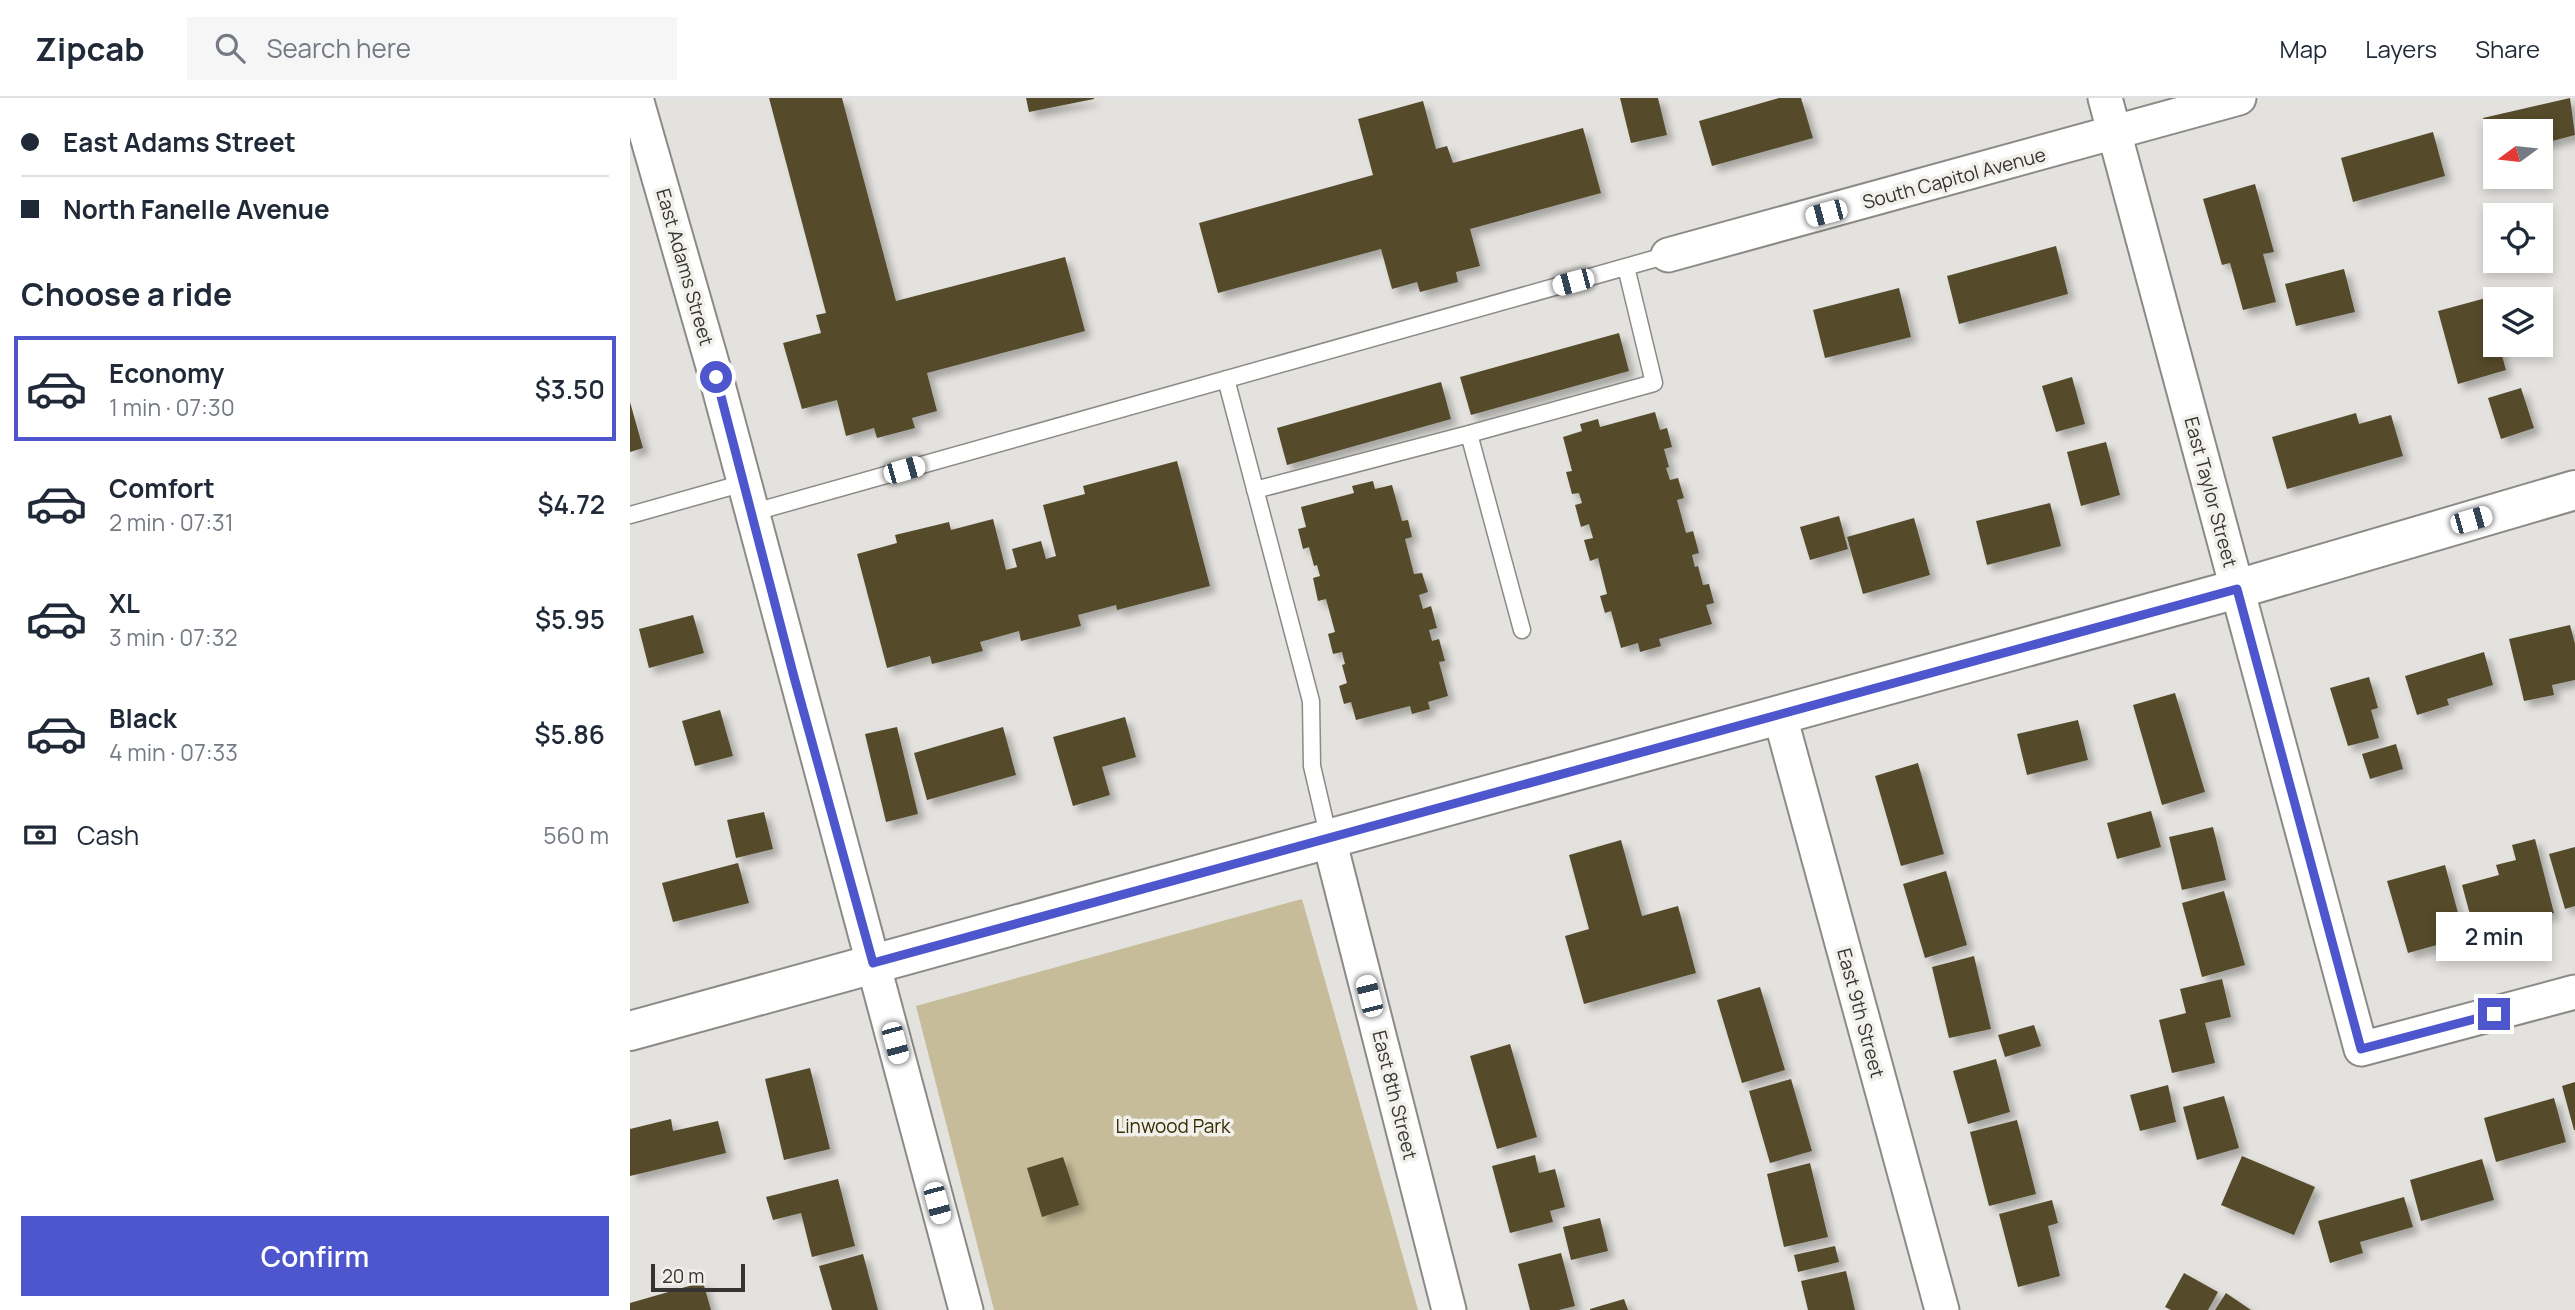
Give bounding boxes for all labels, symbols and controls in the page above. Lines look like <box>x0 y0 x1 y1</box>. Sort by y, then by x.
search box <box>187 17 677 80</box>
text: Zipcab <box>35 26 145 71</box>
icon: search <box>211 29 249 67</box>
text: Search here <box>267 30 411 66</box>
text: Map <box>2280 32 2327 65</box>
text: Layers <box>2365 32 2437 65</box>
text: Share <box>2475 32 2540 65</box>
north arrow <box>2483 119 2553 189</box>
map controls <box>2483 119 2553 357</box>
text: East Adams Street <box>63 124 296 160</box>
street label: South Capitol Avenue <box>1860 141 2048 215</box>
street label: East Adams Street <box>650 185 720 349</box>
text: North Fanelle Avenue <box>63 191 330 227</box>
car <box>1803 197 1850 229</box>
button: locate <box>2483 203 2553 273</box>
car <box>1550 266 1597 298</box>
text: Choose a ride <box>21 272 232 316</box>
button: layers <box>2483 287 2553 357</box>
text: Economy <box>109 355 224 391</box>
icon: car <box>25 357 88 420</box>
route start <box>700 361 732 393</box>
text: $3.50 <box>535 371 605 407</box>
text: 1 min · 07:30 <box>109 391 235 423</box>
street label: East Taylor Street <box>2178 414 2244 570</box>
car <box>881 454 928 486</box>
text: Comfort <box>109 470 215 506</box>
icon: car <box>25 472 88 535</box>
text: $4.72 <box>538 486 605 522</box>
car <box>2448 504 2495 536</box>
text: 2 min · 07:31 <box>109 506 234 538</box>
text: XL <box>109 585 140 621</box>
icon: car <box>25 587 88 650</box>
text: $5.95 <box>535 601 605 637</box>
text: 3 min · 07:32 <box>109 621 238 653</box>
text: Black <box>109 700 177 736</box>
icon: car <box>25 702 88 765</box>
text: $5.86 <box>535 716 605 752</box>
text: 4 min · 07:33 <box>109 736 238 768</box>
icon: cash <box>21 816 59 854</box>
text: Cash <box>77 817 139 853</box>
text: 560 m <box>543 819 609 851</box>
callout: 2 min <box>2436 912 2552 962</box>
text: 2 min <box>2465 920 2523 952</box>
street label: East 9th Street <box>1831 945 1891 1081</box>
car <box>1354 973 1385 1019</box>
route end <box>2478 998 2510 1030</box>
car <box>880 1020 911 1066</box>
street label: East 8th Street <box>1366 1028 1424 1162</box>
park label: Linwood Park <box>1115 1113 1231 1139</box>
car <box>922 1180 953 1226</box>
button: Confirm <box>21 1216 609 1296</box>
scale bar <box>651 1261 746 1293</box>
text: 20 m <box>662 1263 704 1289</box>

